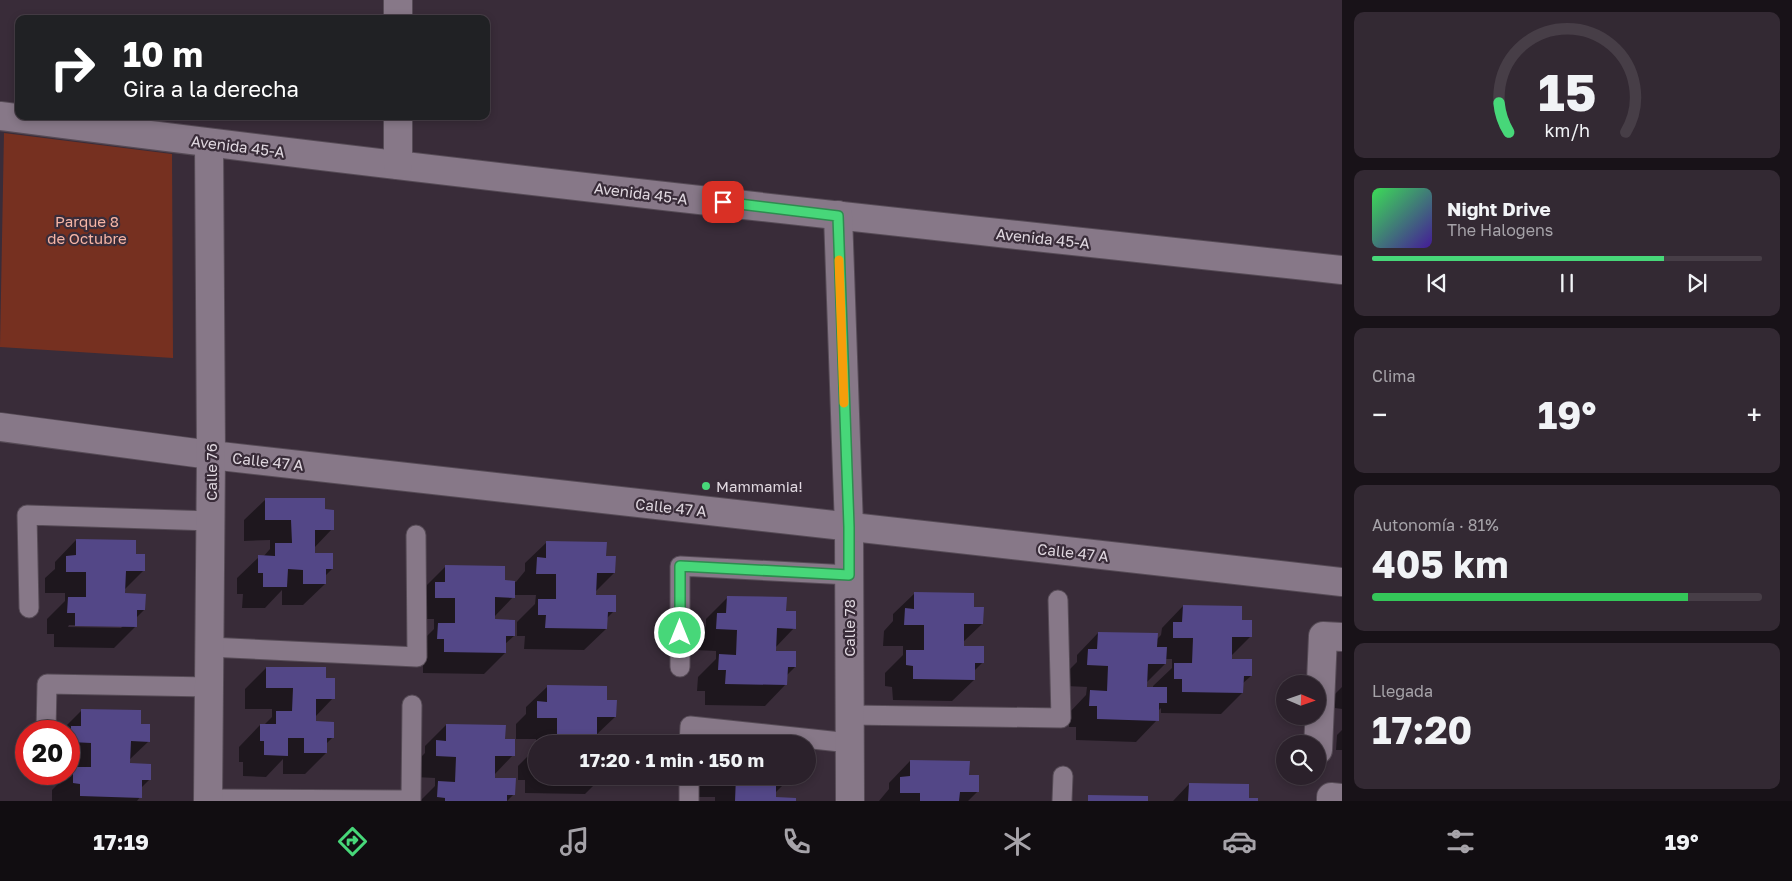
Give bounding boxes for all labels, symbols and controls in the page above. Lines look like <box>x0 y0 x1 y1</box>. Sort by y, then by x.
text: 10 m <box>123 33 203 75</box>
icon: right <box>40 35 105 100</box>
text: 15 <box>1538 60 1596 122</box>
text: Gira a la derecha <box>123 75 299 102</box>
text: km/h <box>1544 119 1590 141</box>
street label: Avenida 45-A <box>190 131 286 161</box>
street label: Avenida 45-A <box>593 178 689 208</box>
pin <box>702 181 744 223</box>
icon: arrive <box>709 188 737 216</box>
text: Night Drive <box>1447 197 1551 220</box>
park label: Parque 8 de Octubre <box>47 212 127 247</box>
text: The Halogens <box>1447 220 1553 240</box>
street label: Avenida 45-A <box>995 224 1091 252</box>
icon: previous <box>1423 269 1451 297</box>
icon: pause <box>1553 269 1581 297</box>
icon: next <box>1683 269 1711 297</box>
text: Clima <box>1372 366 1416 386</box>
text: 19° <box>1538 392 1596 437</box>
text: − <box>1372 398 1387 431</box>
text: + <box>1747 398 1762 431</box>
street label: Calle 76 <box>202 443 220 501</box>
street label: Calle 47 A <box>232 448 304 474</box>
place label: Mammamia! <box>716 477 803 495</box>
marker: Mammamia! <box>700 480 712 492</box>
street label: Calle 47 A <box>635 494 707 520</box>
text: Autonomía · 81% <box>1372 515 1499 535</box>
street label: Calle 47 A <box>1037 539 1109 565</box>
text: 405 km <box>1372 541 1508 586</box>
street label: Calle 78 <box>840 599 858 657</box>
position arrow <box>653 606 705 658</box>
north arrow <box>1276 675 1326 725</box>
map controls <box>1276 675 1326 785</box>
text: Llegada <box>1372 681 1433 701</box>
text: 17:20 <box>1372 707 1472 752</box>
speed limit sign: 20 <box>15 720 80 785</box>
button: search <box>1276 735 1326 785</box>
text: 17:20 · 1 min · 150 m <box>580 748 764 771</box>
icon: directions <box>335 824 370 859</box>
icon: music <box>557 824 592 859</box>
icon: phone <box>779 824 814 859</box>
icon: climate <box>1000 824 1035 859</box>
icon: car <box>1222 824 1257 859</box>
icon: filters <box>1443 824 1478 859</box>
text: 17:19 <box>93 828 149 855</box>
text: 19° <box>1665 828 1699 855</box>

